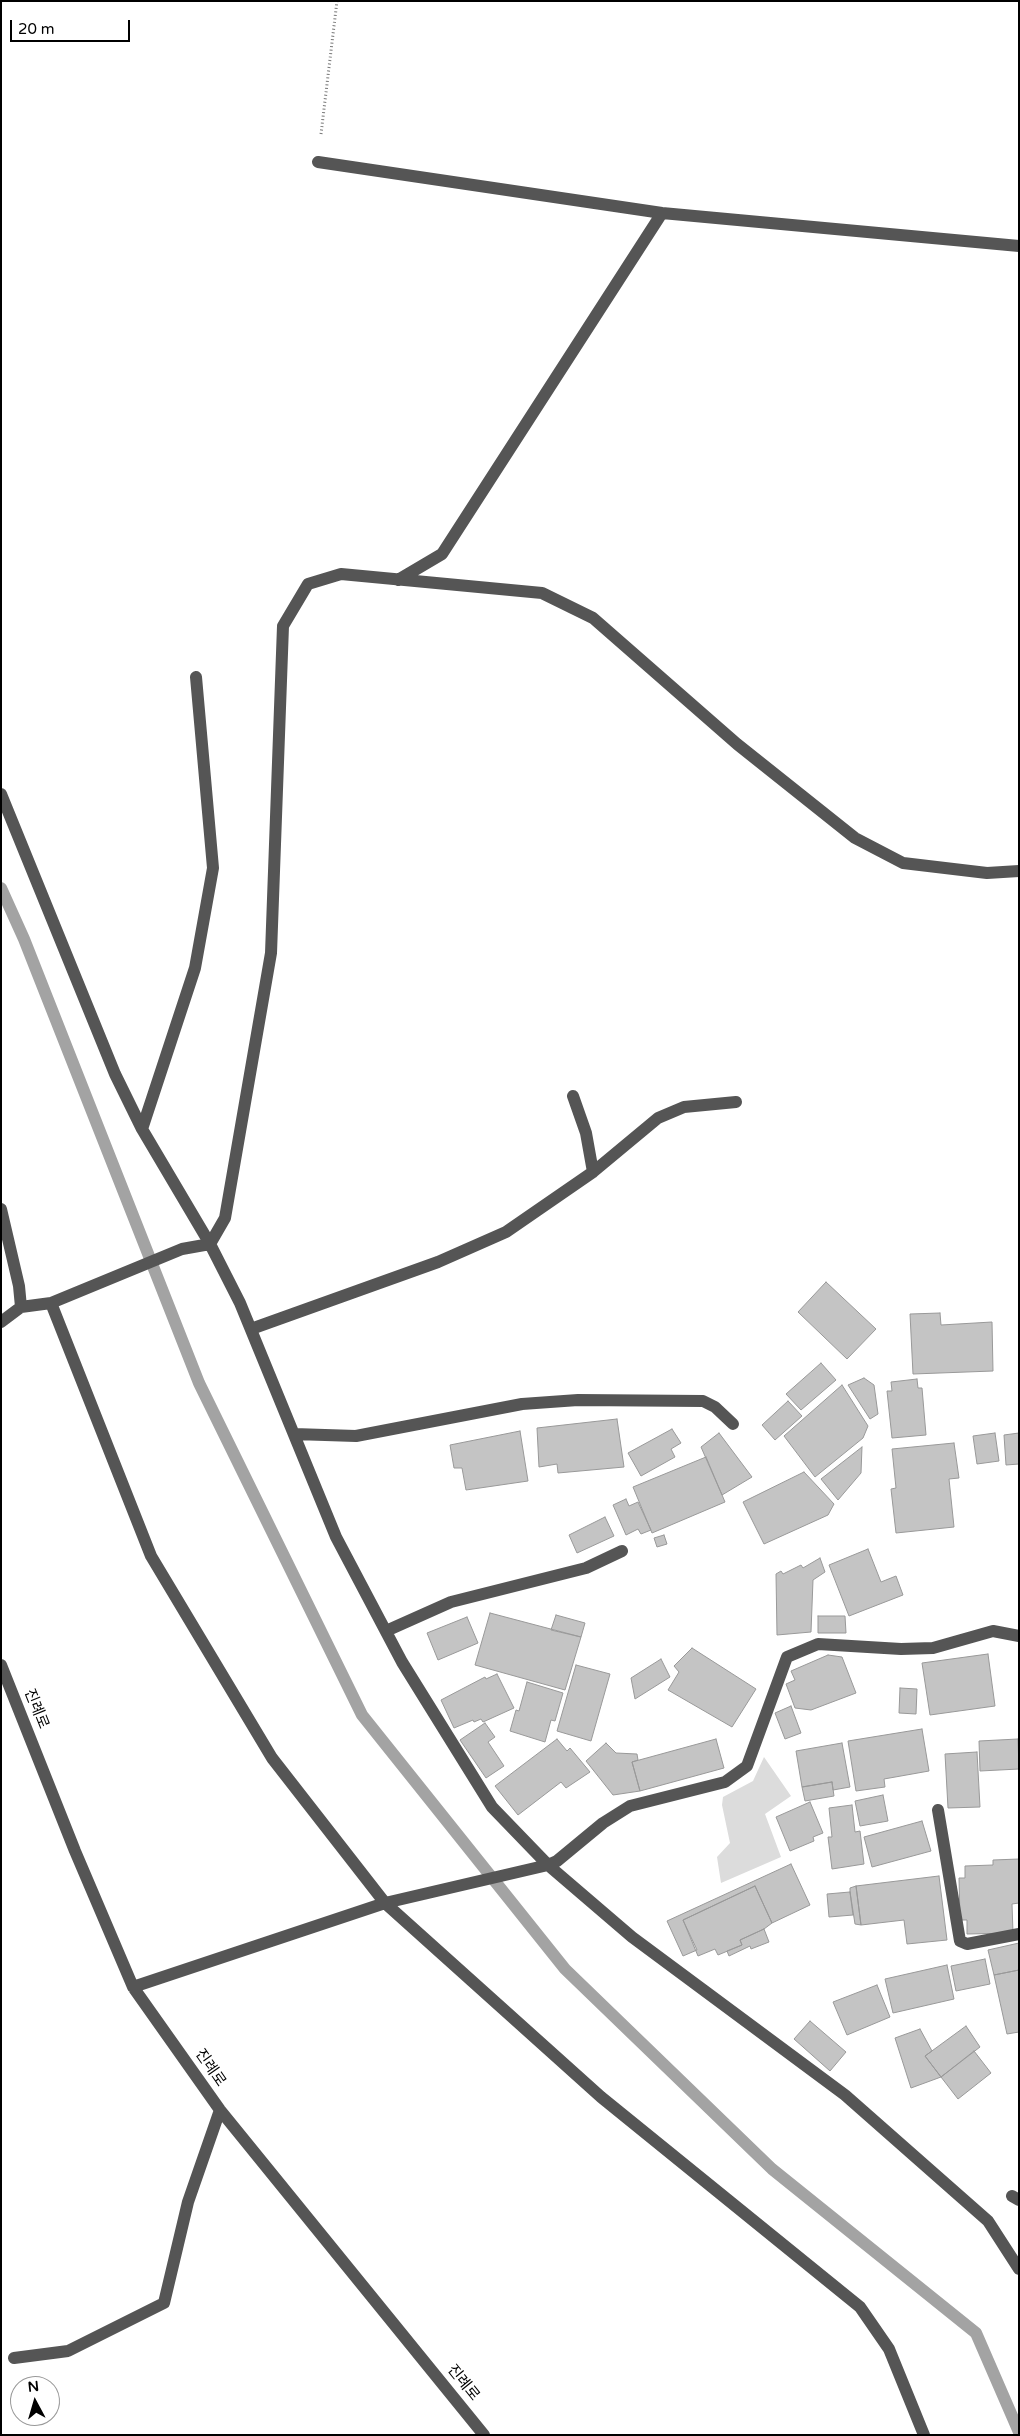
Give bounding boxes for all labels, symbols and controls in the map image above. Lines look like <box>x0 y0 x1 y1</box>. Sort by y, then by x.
scale bar <box>12 10 132 42</box>
text: 20 m <box>18 20 55 38</box>
street label: 진례로 <box>20 1686 52 1732</box>
street label: 진례로 <box>191 2046 229 2090</box>
street label: 진례로 <box>443 2361 483 2405</box>
north arrow <box>10 2376 60 2426</box>
text: N <box>27 2378 40 2396</box>

